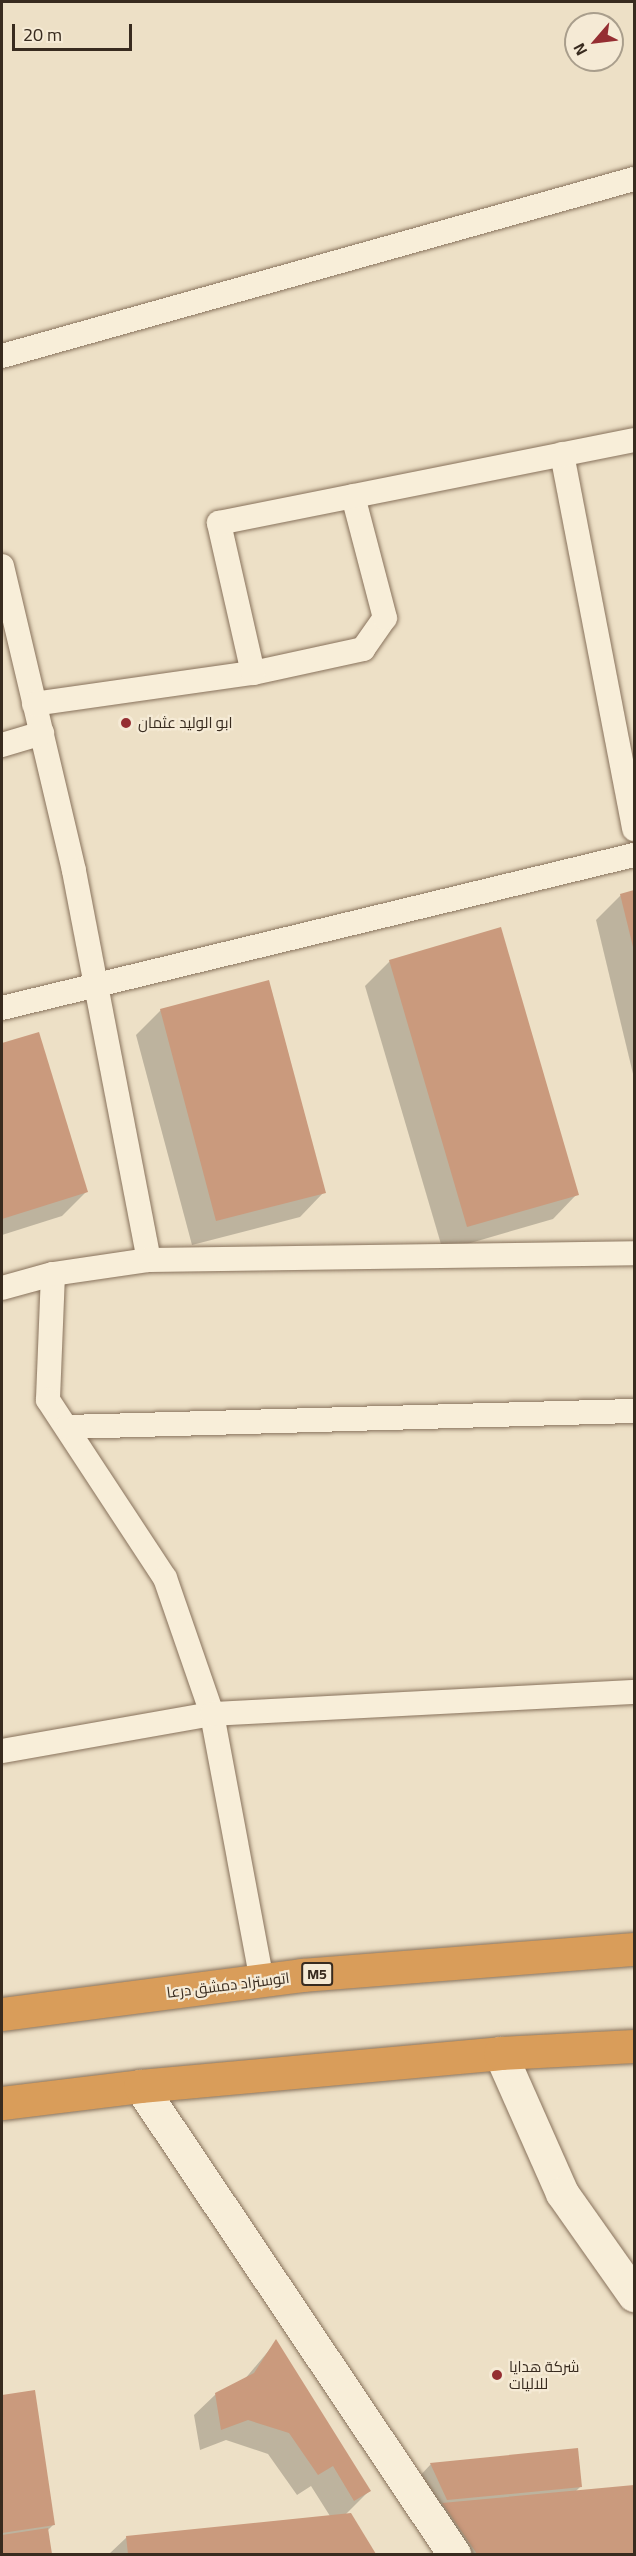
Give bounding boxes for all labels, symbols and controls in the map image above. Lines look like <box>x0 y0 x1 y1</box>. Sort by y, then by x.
scale bar <box>15 12 135 50</box>
north arrow <box>564 12 624 72</box>
text: 20 m <box>23 18 62 51</box>
text: N <box>564 38 596 61</box>
place label: ابو الوليد عثمان <box>138 714 233 732</box>
marker: ابو الوليد عثمان <box>119 716 133 730</box>
road number: M5 <box>300 1963 334 1985</box>
street label: اتوستراد دمشق درعا <box>166 1969 290 2001</box>
place label: شركة هدايا للاليات <box>509 2357 579 2392</box>
marker: شركة هدايا للاليات <box>490 2368 504 2382</box>

